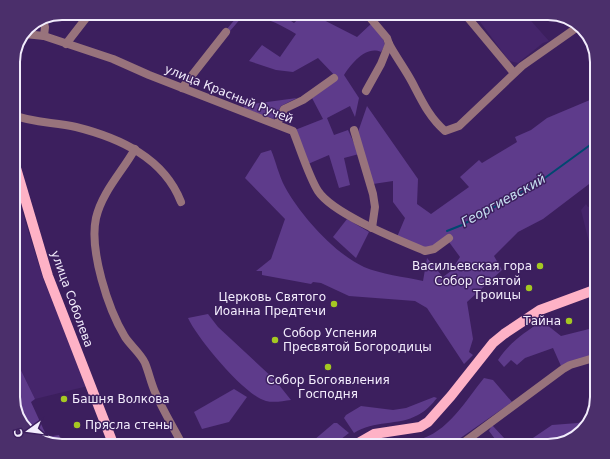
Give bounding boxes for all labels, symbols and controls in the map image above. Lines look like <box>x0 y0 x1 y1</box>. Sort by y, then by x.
street label: улица Красный Ручей <box>163 62 295 126</box>
water label: Георгиевский <box>458 171 548 230</box>
street label: улица Соболева <box>48 249 96 349</box>
place label: Васильевская гора <box>412 259 532 273</box>
marker: Васильевская гора <box>535 261 545 271</box>
place label: Собор Святой Троицы <box>434 274 521 302</box>
marker: Собор Святой Троицы <box>524 283 534 293</box>
place label: Церковь Святого Иоанна Предтечи <box>214 290 326 318</box>
marker: Церковь Святого Иоанна Предтечи <box>329 299 339 309</box>
place label: Тайна <box>522 314 561 328</box>
marker: Тайна <box>564 316 574 326</box>
place label: Собор Успения Пресвятой Богородицы <box>283 326 432 354</box>
marker: Собор Успения Пресвятой Богородицы <box>270 335 280 345</box>
marker: Собор Богоявления Господня <box>323 362 333 372</box>
place label: Собор Богоявления Господня <box>266 373 390 401</box>
place label: Башня Волкова <box>72 392 170 406</box>
marker: Башня Волкова <box>59 394 69 404</box>
north arrow <box>8 411 48 451</box>
place label: Прясла стены <box>85 418 173 432</box>
marker: Прясла стены <box>72 420 82 430</box>
text: С <box>11 428 26 439</box>

